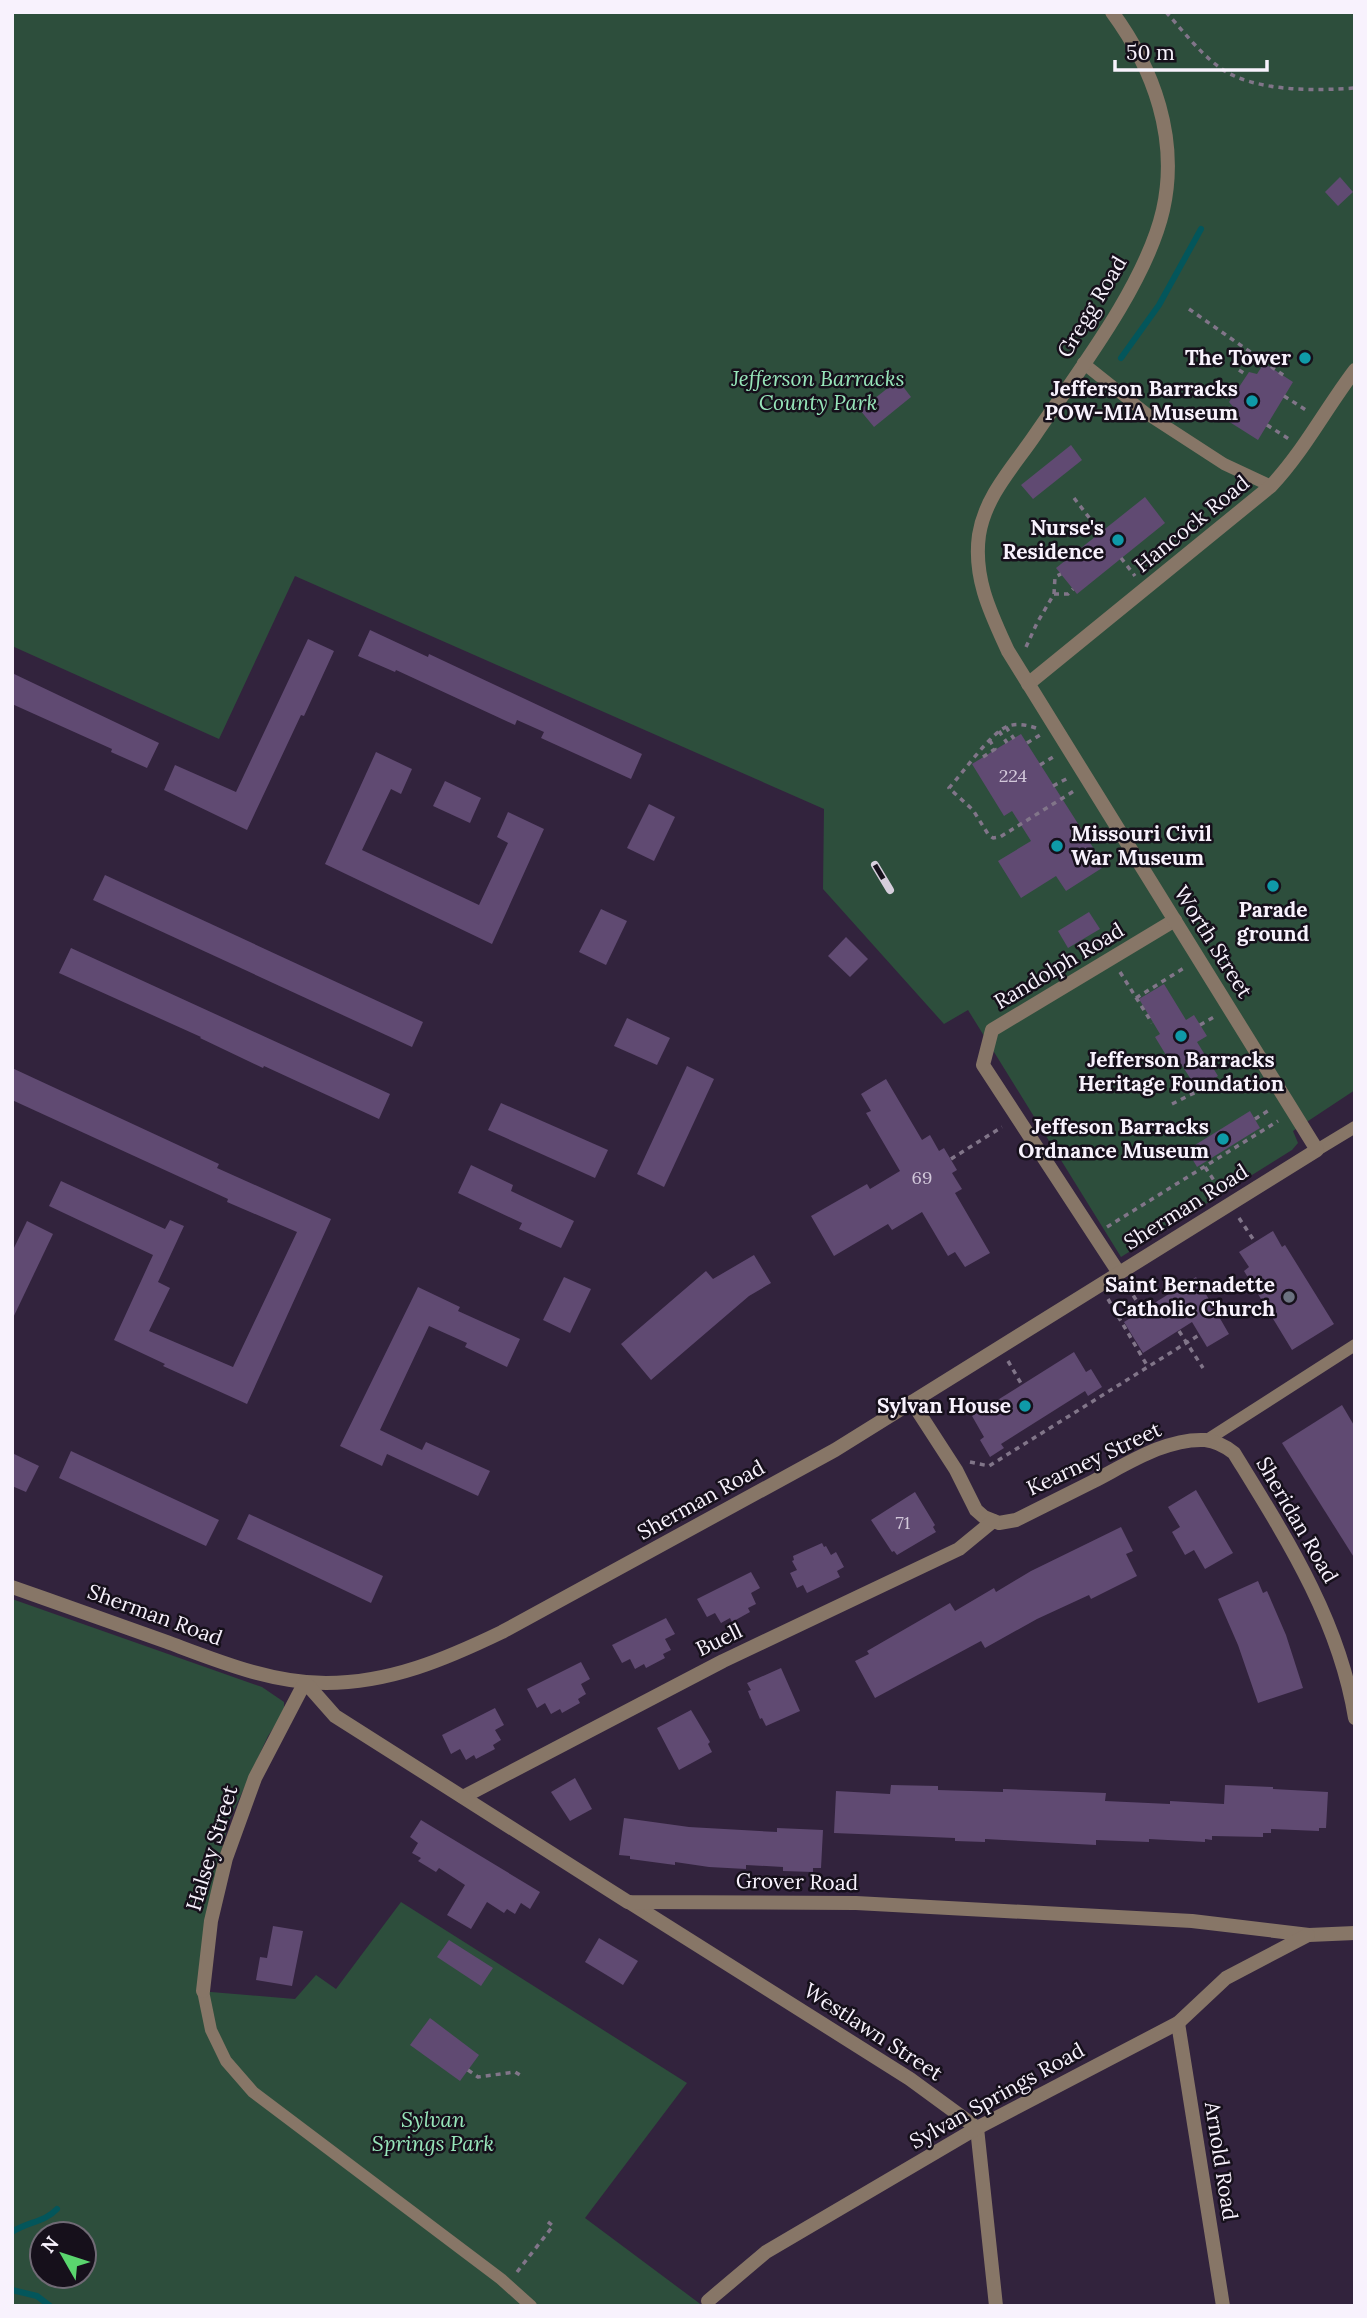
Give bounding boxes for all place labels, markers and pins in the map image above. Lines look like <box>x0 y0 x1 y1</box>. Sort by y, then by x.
place label: The Tower <box>1185 344 1291 371</box>
marker: The Tower <box>1297 350 1313 366</box>
place label: Jefferson Barracks POW-MIA Museum <box>1044 375 1238 426</box>
marker: Jefferson Barracks POW-MIA Museum <box>1244 393 1260 409</box>
place label: Nurse's Residence <box>1002 514 1104 565</box>
marker: Nurse's Residence <box>1110 532 1126 548</box>
place label: Missouri Civil War Museum <box>1071 820 1212 871</box>
marker: Missouri Civil War Museum <box>1049 838 1065 854</box>
marker: Parade ground <box>1265 878 1281 894</box>
place label: Parade ground <box>1237 896 1309 947</box>
marker: Jefferson Barracks Heritage Foundation <box>1173 1028 1189 1044</box>
place label: Jefferson Barracks Heritage Foundation <box>1078 1046 1284 1097</box>
place label: Jeffeson Barracks Ordnance Museum <box>1018 1113 1209 1164</box>
marker: Jeffeson Barracks Ordnance Museum <box>1215 1131 1231 1147</box>
place label: Saint Bernadette Catholic Church <box>1105 1271 1275 1322</box>
marker: Saint Bernadette Catholic Church <box>1281 1289 1297 1305</box>
place label: Sylvan House <box>877 1392 1011 1419</box>
marker: Sylvan House <box>1017 1398 1033 1414</box>

